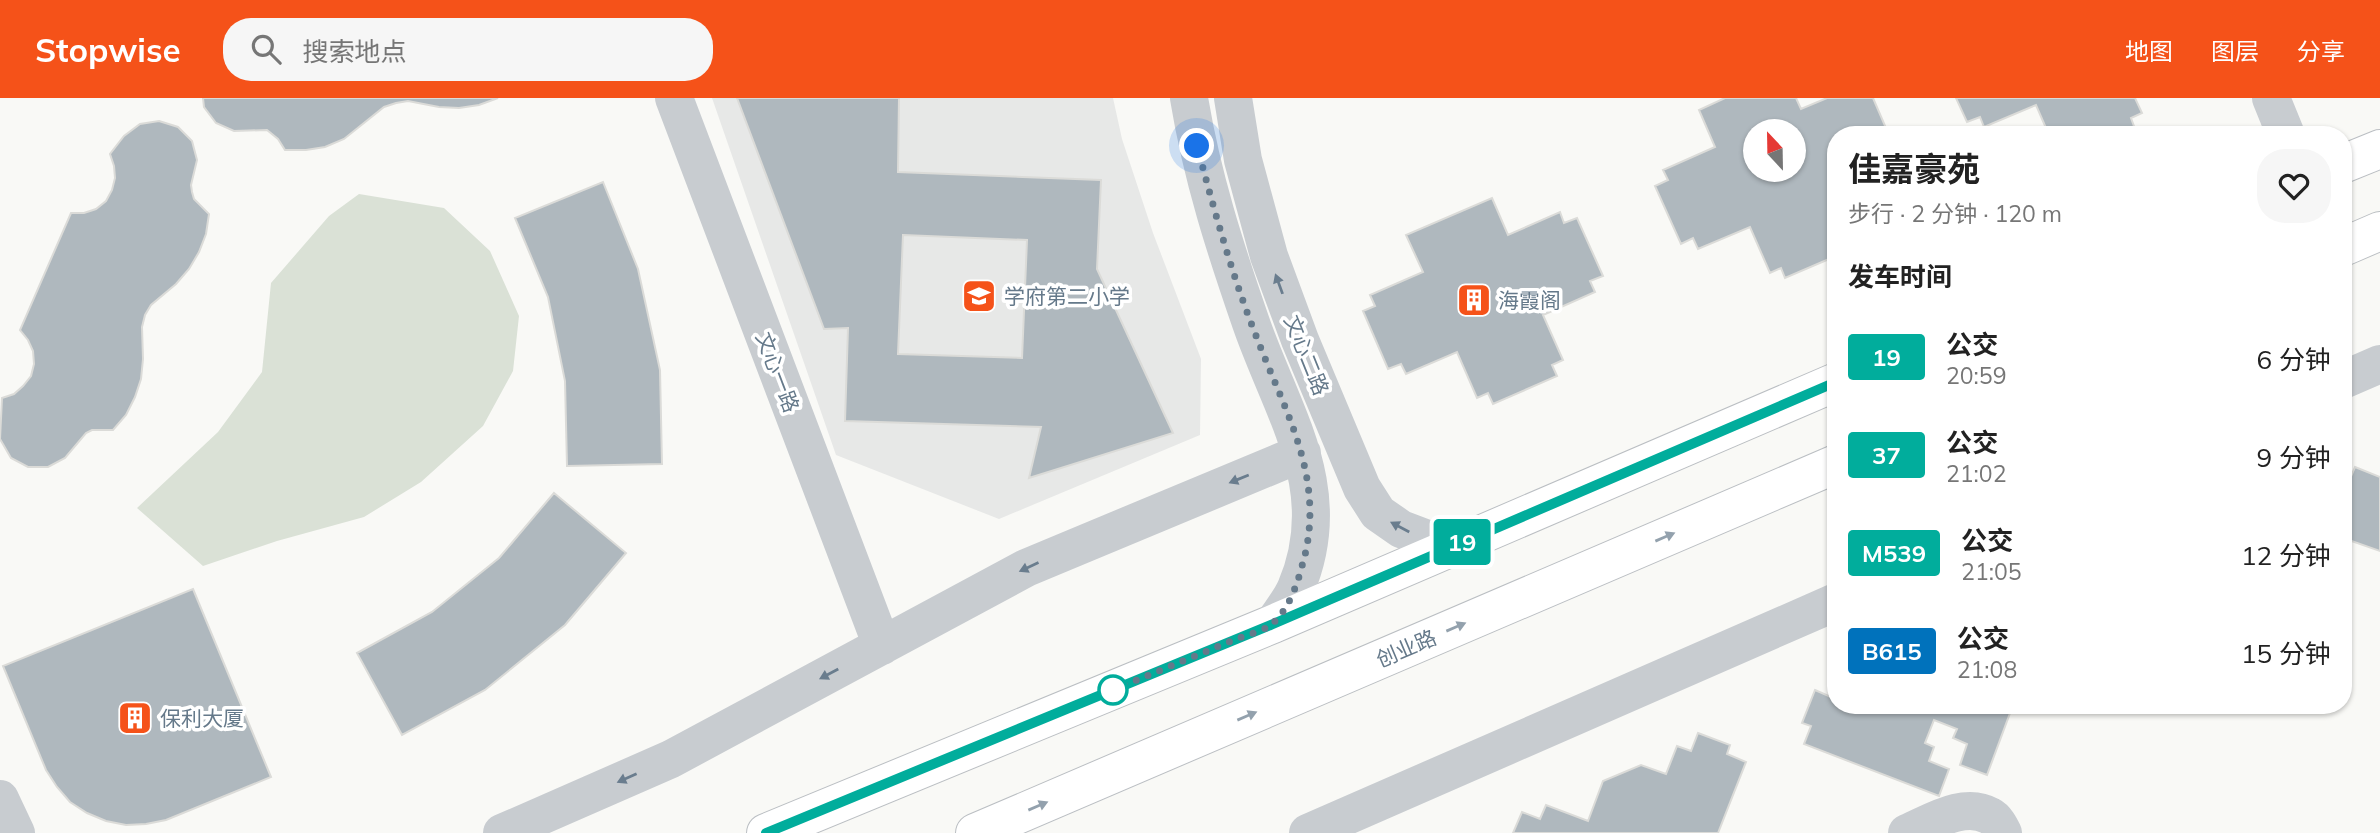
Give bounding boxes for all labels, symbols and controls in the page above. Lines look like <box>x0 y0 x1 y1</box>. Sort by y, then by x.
search box <box>223 18 713 81</box>
text: Stopwise <box>35 29 181 70</box>
icon: search <box>247 30 285 68</box>
text: 搜索地点 <box>303 35 407 68</box>
text: 地图 <box>2125 36 2173 66</box>
text: 图层 <box>2211 36 2259 66</box>
text: 分享 <box>2297 36 2345 66</box>
north arrow <box>1743 119 1806 182</box>
map controls <box>1743 119 1806 182</box>
your location <box>1179 128 1214 163</box>
text: 佳嘉豪苑 <box>1848 148 1980 189</box>
button: heart <box>2257 149 2331 223</box>
text: 步行 · 2 分钟 · 120 m <box>1848 199 2062 228</box>
text: 发车时间 <box>1848 260 1952 293</box>
one-way arrow <box>1273 274 1284 295</box>
school or university icon: 学府第二小学 <box>960 277 998 315</box>
building icon: 海霞阁 <box>1455 281 1493 319</box>
place label: 学府第二小学 <box>1004 283 1130 309</box>
place label: 海霞阁 <box>1498 287 1561 313</box>
street label: 文心二路 <box>1279 311 1335 399</box>
street label: 文心一路 <box>751 328 805 416</box>
text: 公交 <box>1946 328 1998 361</box>
text: 19 <box>1872 342 1901 372</box>
text: 6 分钟 <box>2257 343 2331 376</box>
text: 20:59 <box>1946 361 2006 390</box>
text: 公交 <box>1946 426 1998 459</box>
text: 37 <box>1872 440 1901 470</box>
text: 9 分钟 <box>2257 441 2331 474</box>
text: 21:02 <box>1946 459 2006 488</box>
one-way arrow <box>1229 474 1250 485</box>
line badge: 19 <box>1430 519 1494 565</box>
one-way arrow <box>1390 521 1410 533</box>
text: 公交 <box>1961 524 2013 557</box>
text: 19 <box>1448 527 1476 557</box>
one-way arrow <box>1655 531 1676 542</box>
text: M539 <box>1862 538 1926 568</box>
text: 12 分钟 <box>2241 539 2331 572</box>
text: 21:05 <box>1961 557 2022 586</box>
one-way arrow <box>1019 561 1039 573</box>
one-way arrow <box>1446 621 1467 632</box>
text: 公交 <box>1957 622 2009 655</box>
street label: 创业路 <box>1372 624 1440 672</box>
text: B615 <box>1862 636 1922 666</box>
text: 15 分钟 <box>2241 637 2331 670</box>
text: 21:08 <box>1957 655 2017 684</box>
one-way arrow <box>819 669 839 680</box>
unlabelled marker <box>1098 675 1128 705</box>
building icon: 保利大厦 <box>116 699 154 737</box>
place label: 保利大厦 <box>160 705 244 731</box>
one-way arrow <box>1237 711 1258 722</box>
one-way arrow <box>616 773 637 784</box>
one-way arrow <box>1028 800 1048 812</box>

